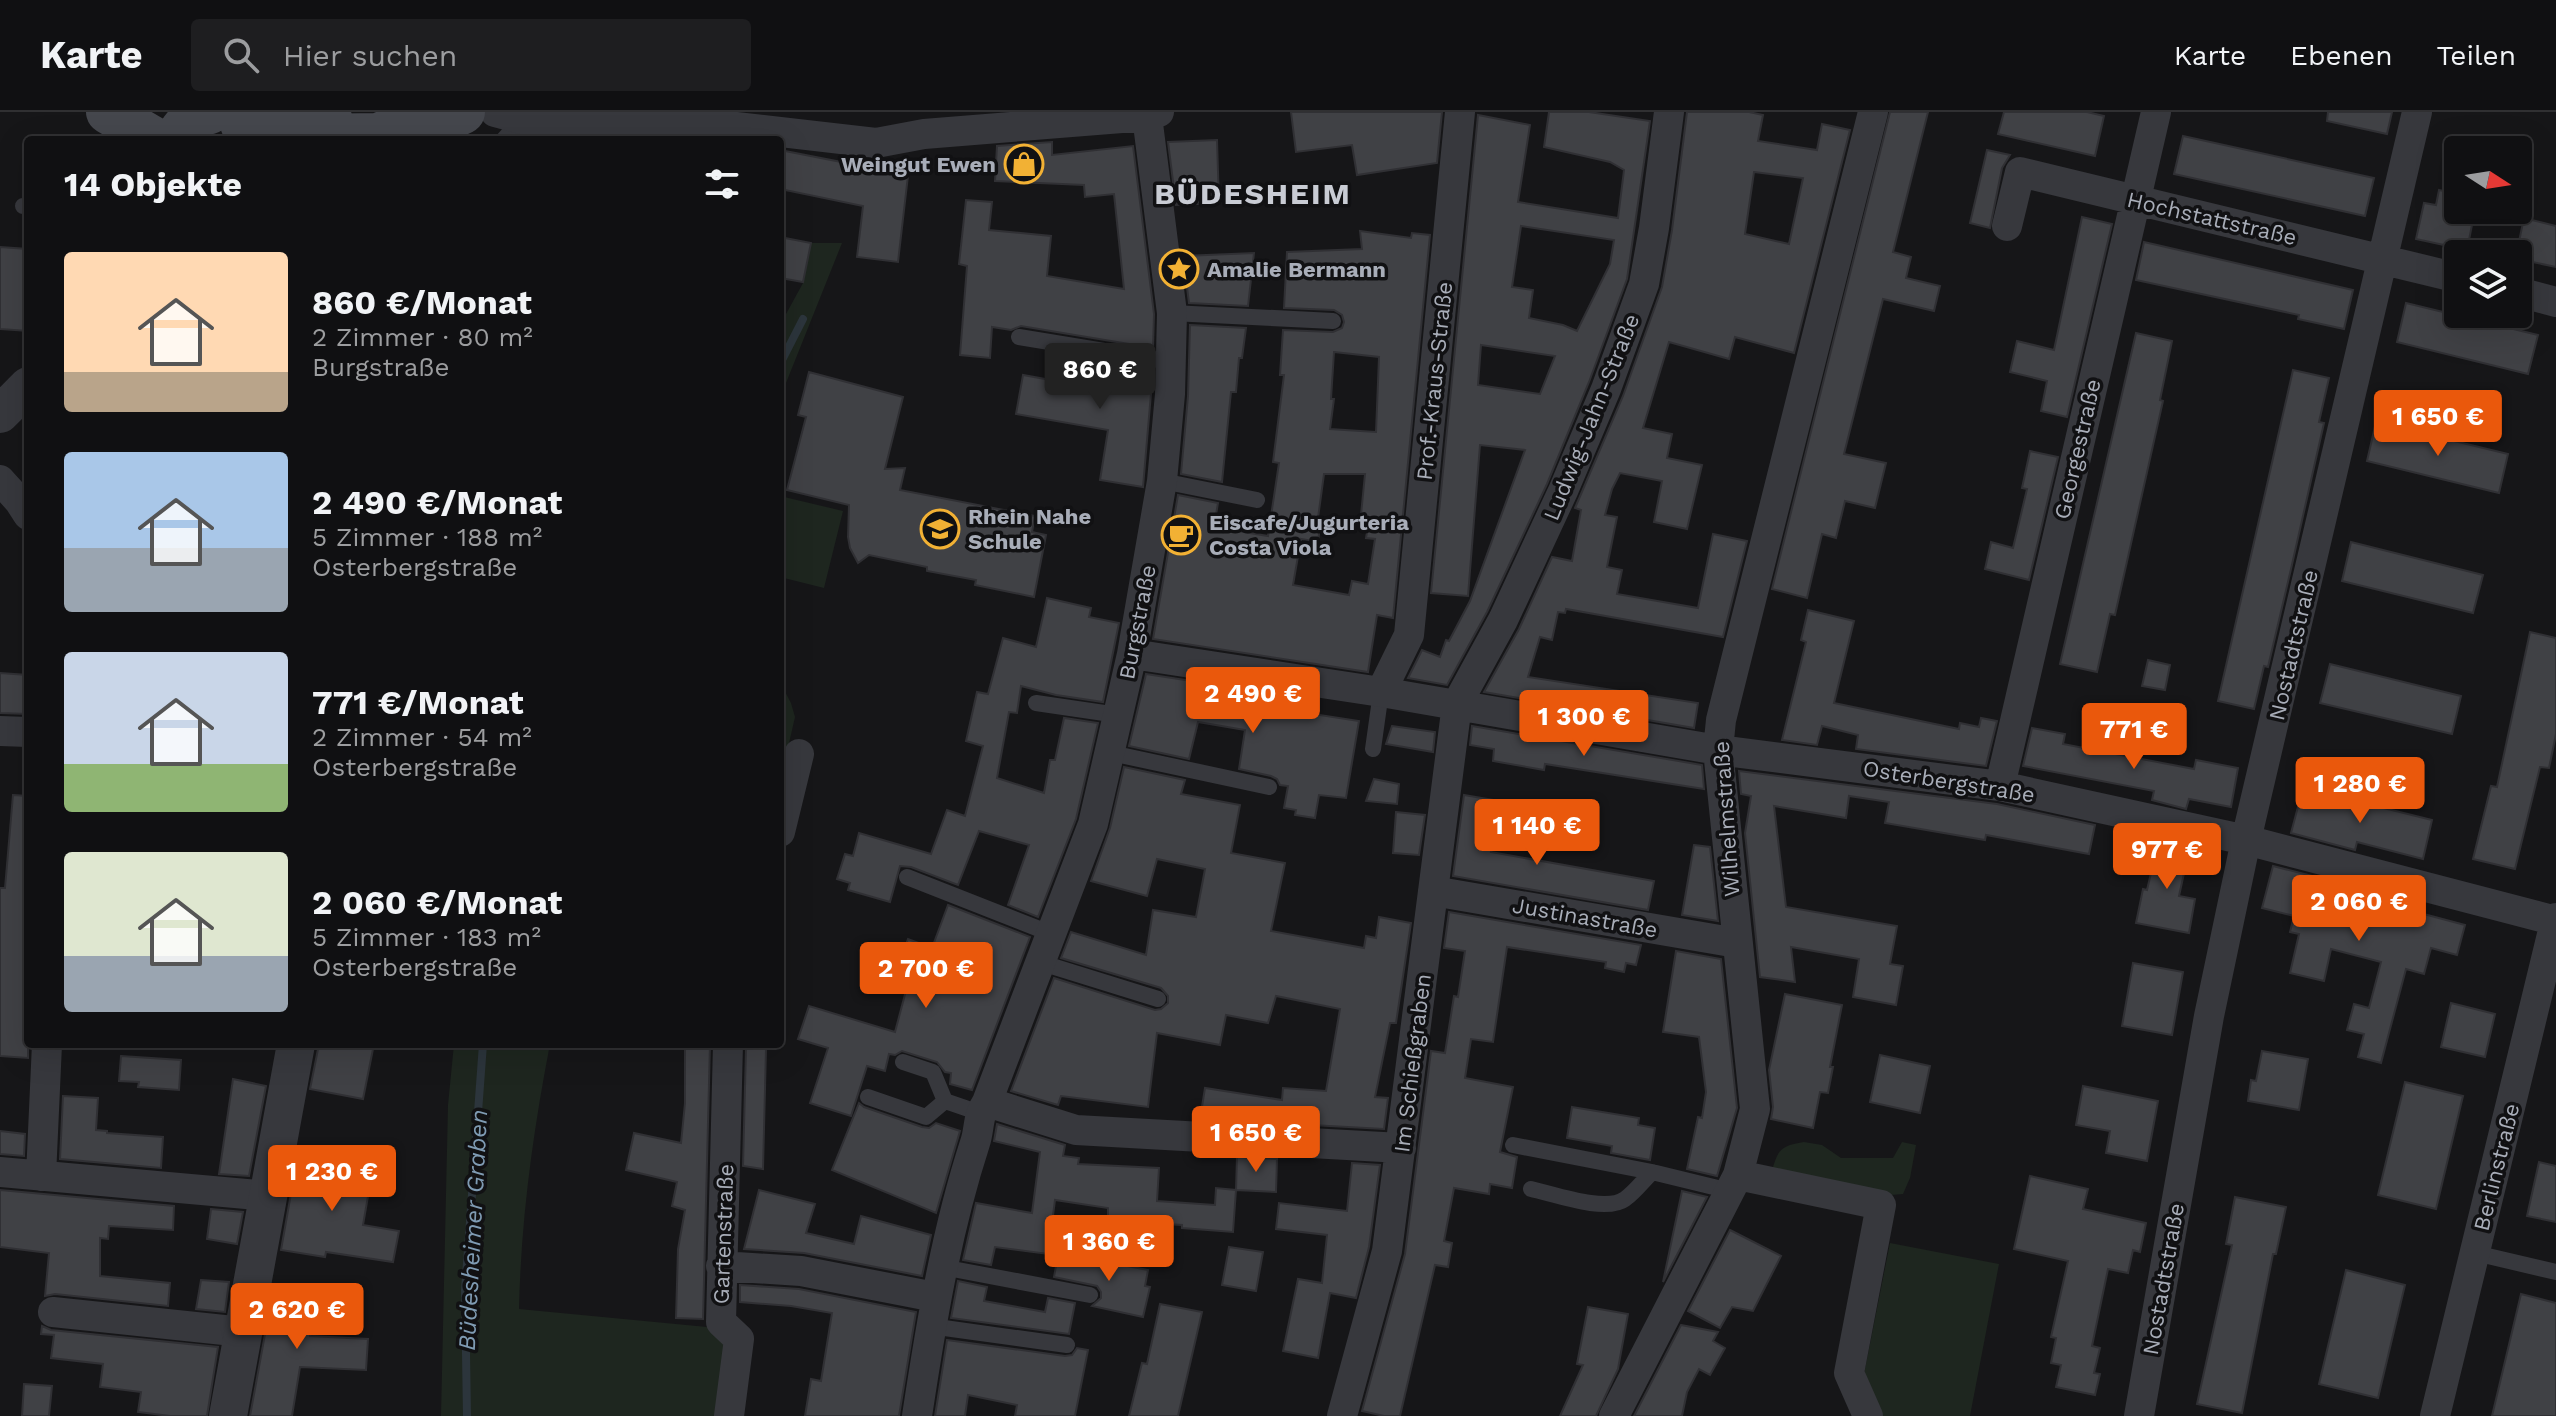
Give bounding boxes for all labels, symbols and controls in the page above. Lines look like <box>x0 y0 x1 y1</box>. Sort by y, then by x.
search box <box>191 19 751 91</box>
text: Karte <box>40 33 143 77</box>
icon: search <box>219 33 263 77</box>
text: Hier suchen <box>283 38 457 73</box>
text: Karte <box>2174 39 2246 72</box>
text: Ebenen <box>2290 39 2393 72</box>
text: Teilen <box>2437 39 2516 72</box>
north arrow <box>2444 136 2532 224</box>
map controls <box>2444 136 2532 328</box>
shop icon: Weingut Ewen <box>1003 143 1045 185</box>
place label: Weingut Ewen <box>841 152 996 177</box>
icon: filters <box>700 162 744 206</box>
text: 14 Objekte <box>64 164 242 204</box>
district label: BÜDESHEIM <box>1154 176 1352 211</box>
street label: Hochstattstraße <box>2125 187 2299 250</box>
button: layers <box>2444 240 2532 328</box>
place icon: Amalie Bermann <box>1158 248 1200 290</box>
place label: Amalie Bermann <box>1207 257 1386 282</box>
street label: Prof.-Kraus-Straße <box>1412 281 1457 482</box>
text: 860 €/Monat <box>312 282 532 322</box>
icon: home <box>128 284 224 380</box>
street label: Ludwig-Jahn-Straße <box>1539 310 1644 524</box>
text: 2 Zimmer · 80 m² <box>312 322 533 352</box>
pin: 860 € <box>1044 343 1156 411</box>
text: Burgstraße <box>312 352 449 382</box>
text: 860 € <box>1063 354 1137 384</box>
street label: Georgestraße <box>2049 377 2106 522</box>
pin: 1 650 € <box>2364 390 2512 458</box>
text: 1 650 € <box>2392 401 2484 431</box>
text: 2 490 €/Monat <box>312 482 562 522</box>
icon: home <box>128 484 224 580</box>
place label: Rhein Nahe Schule <box>968 504 1091 554</box>
school or university icon: Rhein Nahe Schule <box>919 508 961 550</box>
place label: Eiscafe/Jugurteria Costa Viola <box>1209 510 1409 560</box>
cafe icon: Eiscafe/Jugurteria Costa Viola <box>1160 514 1202 556</box>
text: 5 Zimmer · 188 m² <box>312 522 542 552</box>
text: Osterbergstraße <box>312 552 517 582</box>
street label: Burgstraße <box>1114 563 1161 682</box>
street label: Nostadtstraße <box>2264 567 2323 723</box>
pin: 2 490 € <box>1179 667 1327 735</box>
text: 2 490 € <box>1204 678 1302 708</box>
text: 771 €/Monat <box>312 682 524 722</box>
icon: home <box>128 684 224 780</box>
pin: 1 300 € <box>1510 690 1658 758</box>
text: 1 300 € <box>1537 701 1631 731</box>
pin: 771 € <box>2078 703 2190 771</box>
text: 771 € <box>2100 714 2168 744</box>
text: 2 Zimmer · 54 m² <box>312 722 532 752</box>
street label: Wilhelmstraße <box>1709 740 1744 898</box>
text: Osterbergstraße <box>312 752 517 782</box>
street label: Osterbergstraße <box>1861 756 2037 807</box>
pin: 1 280 € <box>2286 757 2434 825</box>
text: 1 280 € <box>2314 768 2406 798</box>
pin: 1 140 € <box>1463 799 1611 867</box>
text: 1 140 € <box>1493 810 1581 840</box>
pin: 977 € <box>2111 823 2223 891</box>
text: 977 € <box>2131 834 2203 864</box>
pin: 2 060 € <box>2285 875 2433 943</box>
text: 2 060 €/Monat <box>312 882 562 922</box>
icon: home <box>128 884 224 980</box>
text: 2 060 € <box>2310 886 2408 916</box>
street label: Justinastraße <box>1510 892 1659 943</box>
text: 5 Zimmer · 183 m² <box>312 922 541 952</box>
pin: 2 700 € <box>852 942 1000 1010</box>
text: Osterbergstraße <box>312 952 517 982</box>
text: 2 700 € <box>878 953 974 983</box>
street label: Im Schießgraben <box>1389 972 1436 1154</box>
street label: Berlinstraße <box>2469 1101 2524 1233</box>
pin: 1 650 € <box>1182 1106 1330 1174</box>
water label: Büdesheimer Graben <box>453 1109 493 1351</box>
text: 1 650 € <box>1210 1117 1302 1147</box>
pin: 1 230 € <box>258 1145 406 1213</box>
text: 1 230 € <box>286 1156 378 1186</box>
street label: Gartenstraße <box>709 1163 738 1305</box>
street label: Nostadtstraße <box>2138 1201 2189 1357</box>
pin: 1 360 € <box>1035 1215 1183 1283</box>
text: 1 360 € <box>1063 1226 1155 1256</box>
pin: 2 620 € <box>223 1283 371 1351</box>
text: 2 620 € <box>249 1294 345 1324</box>

